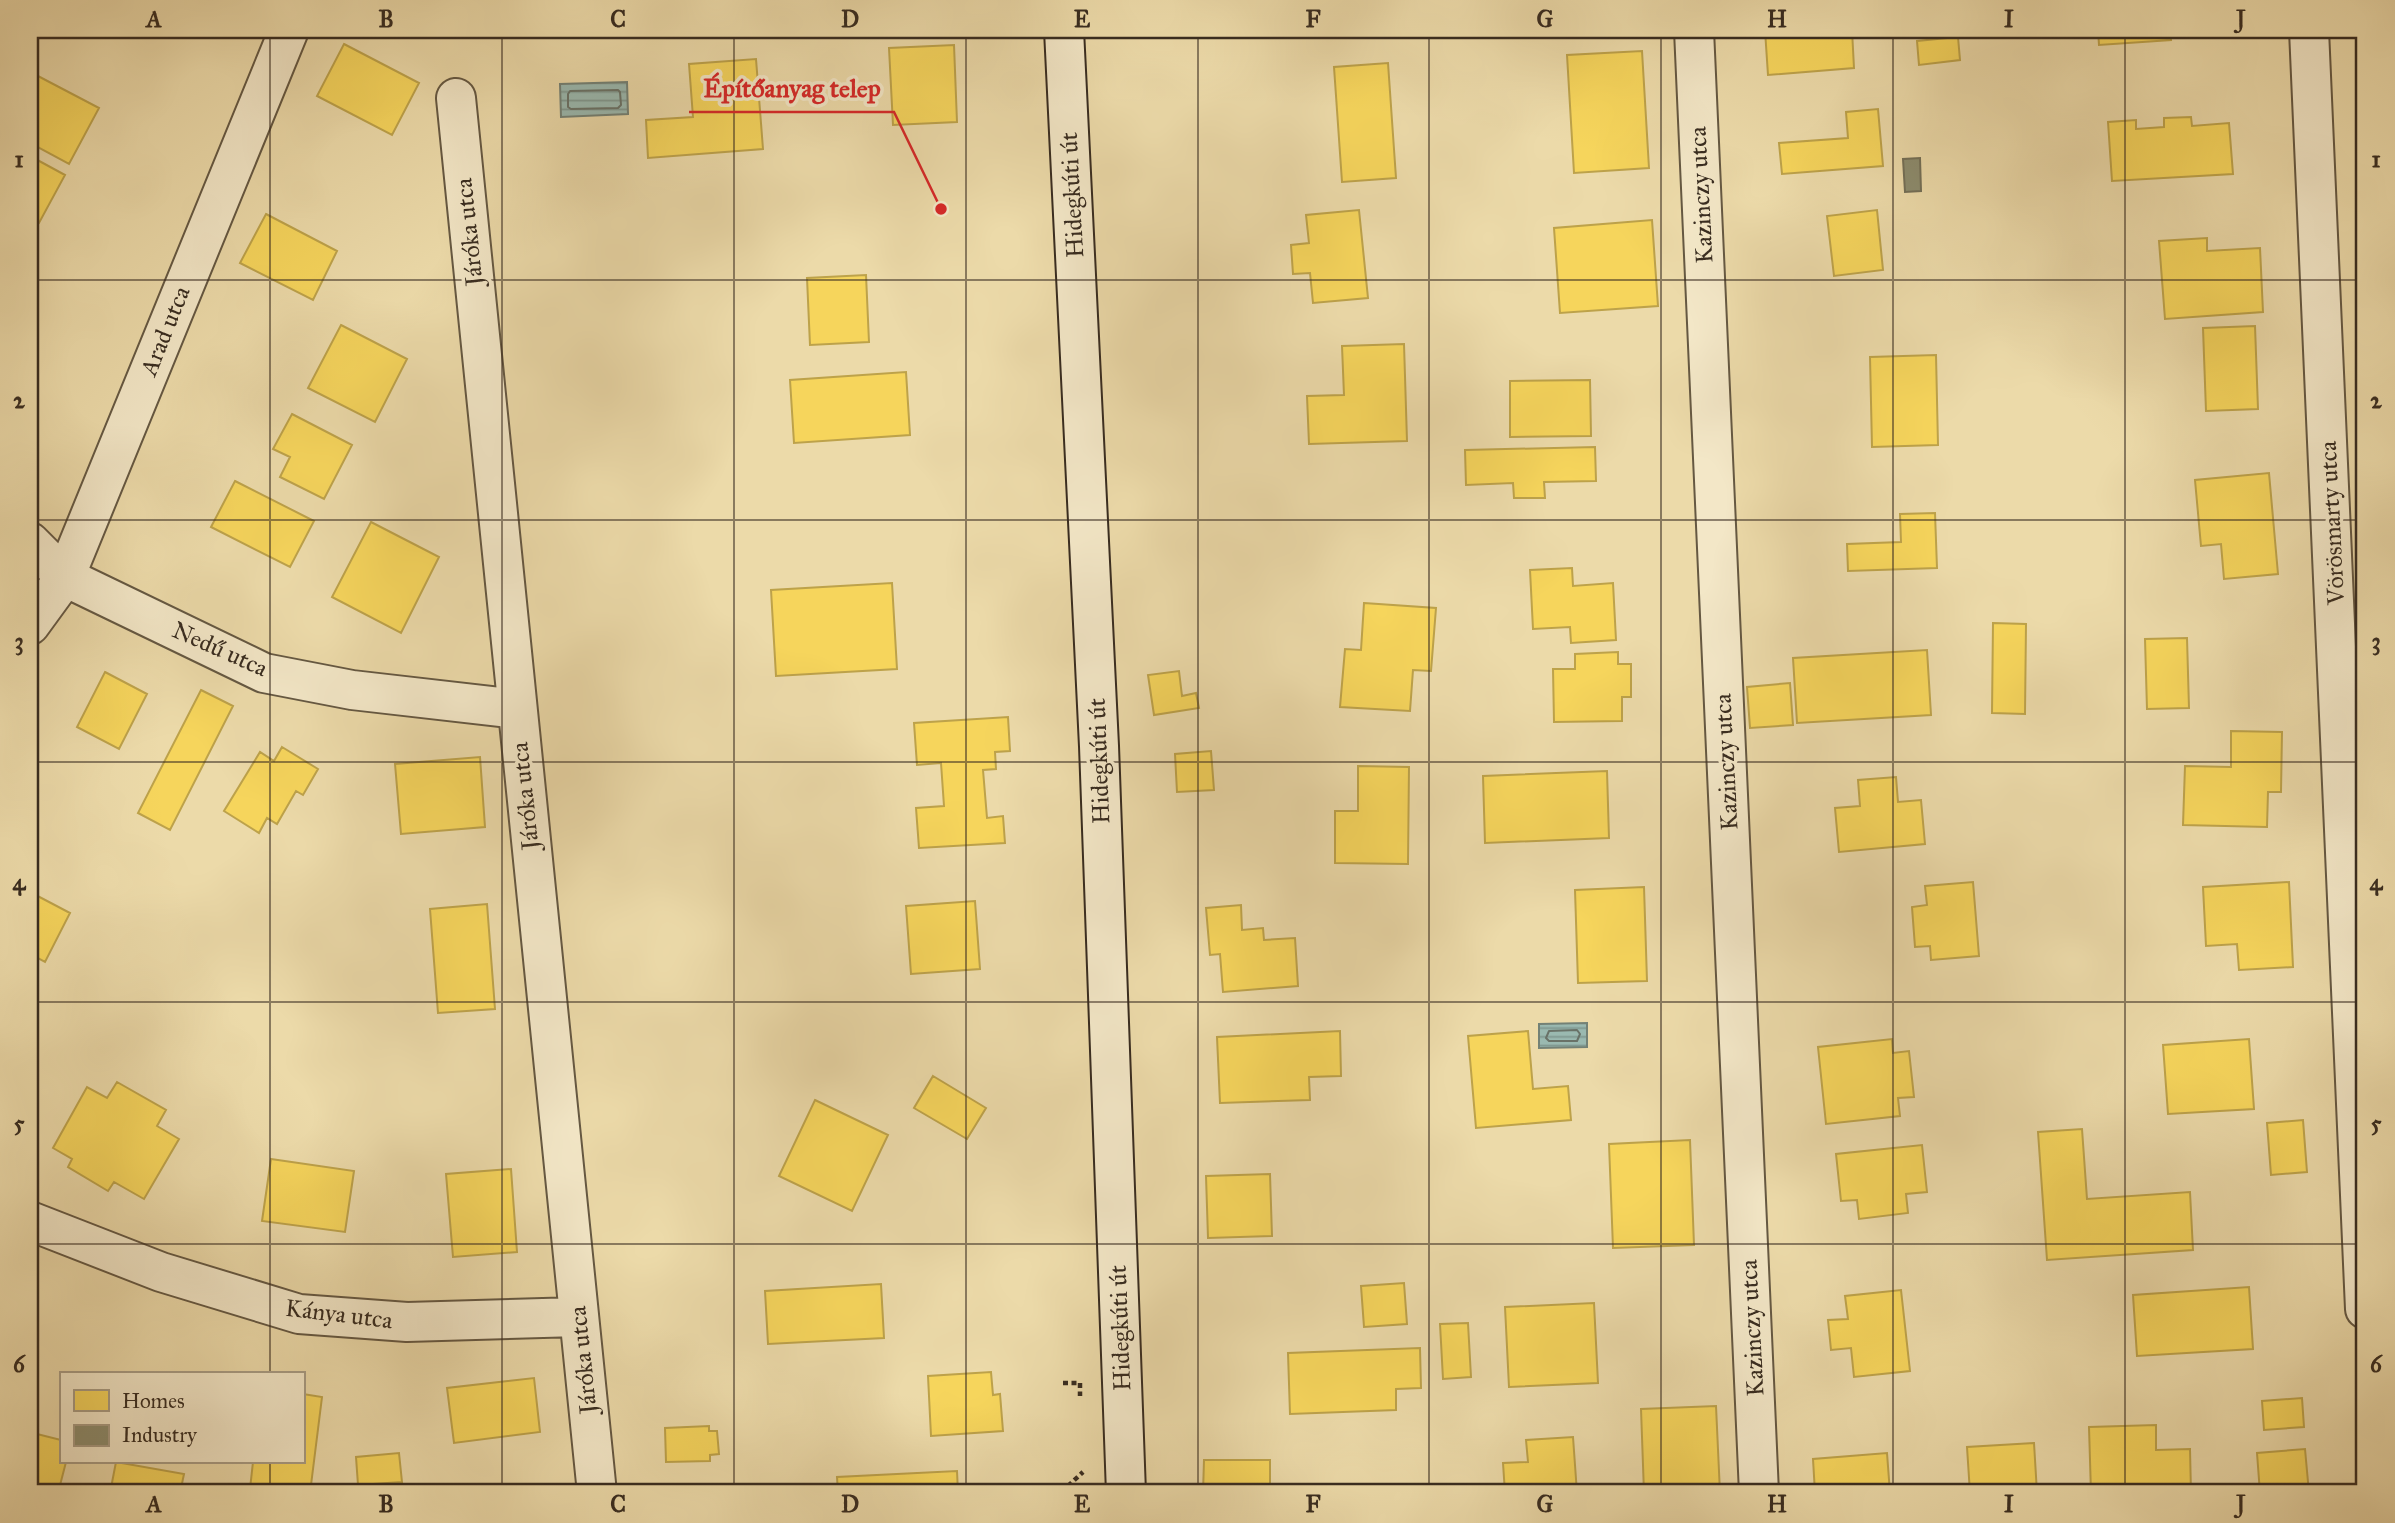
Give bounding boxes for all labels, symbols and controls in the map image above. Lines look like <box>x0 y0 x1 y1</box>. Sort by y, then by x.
text: A <box>144 5 162 33</box>
text: B <box>378 5 394 33</box>
text: C <box>610 5 626 33</box>
text: D <box>841 5 859 33</box>
text: E <box>1074 5 1091 33</box>
text: F <box>1305 5 1321 33</box>
text: G <box>1537 5 1554 33</box>
text: H <box>1767 5 1787 33</box>
text: I <box>2004 5 2014 33</box>
text: J <box>2233 5 2246 34</box>
callout: Építőanyag telep <box>689 65 894 112</box>
text: Építőanyag telep <box>703 72 881 105</box>
street label: Kazinczy utca <box>1682 125 1720 264</box>
street label: Hidegkúti út <box>1054 131 1090 259</box>
text: 1 <box>14 145 24 173</box>
text: 1 <box>2371 145 2381 173</box>
street label: Járóka utca <box>448 176 490 290</box>
street label: Arad utca <box>133 281 197 381</box>
text: 2 <box>13 386 25 414</box>
text: 2 <box>2370 386 2382 414</box>
street label: Vörösmarty utca <box>2313 439 2351 607</box>
street label: Nedű utca <box>168 615 273 684</box>
text: 3 <box>14 627 24 656</box>
text: 3 <box>2371 627 2381 656</box>
street label: Kazinczy utca <box>1707 692 1745 831</box>
street label: Hidegkúti út <box>1082 697 1116 824</box>
street label: Járóka utca <box>504 740 546 854</box>
text: 4 <box>13 868 27 896</box>
text: 4 <box>2370 868 2384 896</box>
text: 5 <box>14 1109 25 1137</box>
text: 5 <box>2371 1109 2382 1137</box>
street label: Kazinczy utca <box>1733 1258 1771 1397</box>
street label: Hidegkúti út <box>1103 1264 1137 1391</box>
street label: Kánya utca <box>284 1293 395 1336</box>
street label: Járóka utca <box>562 1304 604 1418</box>
text: 6 <box>13 1350 26 1378</box>
text: 6 <box>2370 1350 2383 1378</box>
legend <box>60 1372 304 1464</box>
text: Homes <box>122 1388 185 1414</box>
text: Industry <box>122 1422 198 1448</box>
text: A <box>144 1490 162 1518</box>
text: B <box>378 1490 394 1518</box>
text: C <box>610 1490 626 1518</box>
text: D <box>841 1490 859 1518</box>
text: E <box>1074 1490 1091 1518</box>
text: F <box>1305 1490 1321 1518</box>
text: G <box>1537 1490 1554 1518</box>
text: H <box>1767 1490 1787 1518</box>
text: I <box>2004 1490 2014 1518</box>
text: J <box>2233 1490 2246 1519</box>

